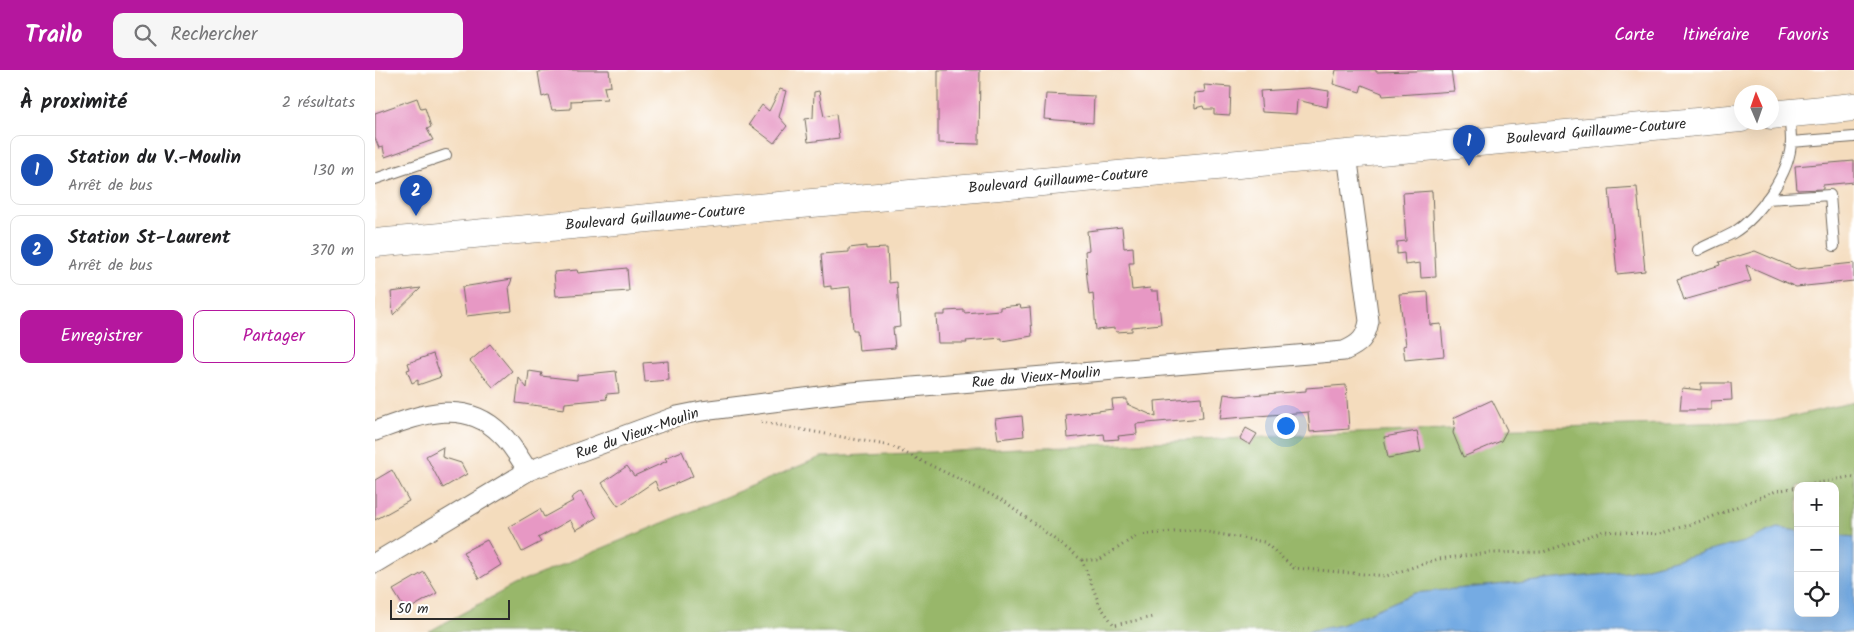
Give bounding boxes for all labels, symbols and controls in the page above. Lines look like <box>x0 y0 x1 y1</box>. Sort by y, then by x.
search box <box>113 13 463 58</box>
text: Trailo <box>25 16 83 55</box>
text: Rechercher <box>171 20 257 50</box>
icon: search <box>131 21 159 49</box>
text: Carte <box>1614 21 1654 50</box>
text: Itinéraire <box>1682 21 1749 50</box>
text: Favoris <box>1777 21 1829 50</box>
north arrow <box>1734 85 1779 130</box>
text: À proximité <box>20 86 127 119</box>
text: 2 résultats <box>282 90 355 115</box>
street label: Boulevard Guillaume-Couture <box>1505 112 1687 152</box>
pin: 1 <box>1453 125 1485 166</box>
text: Station du V.-Moulin <box>68 143 241 173</box>
text: 1 <box>35 158 39 183</box>
text: 130 m <box>313 158 354 183</box>
street label: Boulevard Guillaume-Couture <box>967 161 1149 201</box>
text: Arrêt de bus <box>68 173 152 198</box>
pin: 2 <box>400 175 432 216</box>
street label: Boulevard Guillaume-Couture <box>564 198 746 238</box>
text: Station St-Laurent <box>68 223 230 253</box>
text: 2 <box>32 238 42 263</box>
text: 370 m <box>310 238 354 263</box>
text: Arrêt de bus <box>68 253 152 278</box>
button: Enregistrer <box>20 310 183 363</box>
button: Partager <box>193 310 355 363</box>
street label: Rue du Vieux-Moulin <box>971 360 1102 396</box>
street label: Rue du Vieux-Moulin <box>572 402 702 466</box>
your location <box>1273 413 1299 439</box>
map controls <box>1794 482 1839 617</box>
button: + <box>1794 482 1839 527</box>
button: − <box>1794 527 1839 572</box>
button: locate <box>1794 572 1839 617</box>
scale bar <box>390 597 510 620</box>
text: 50 m <box>397 598 428 620</box>

